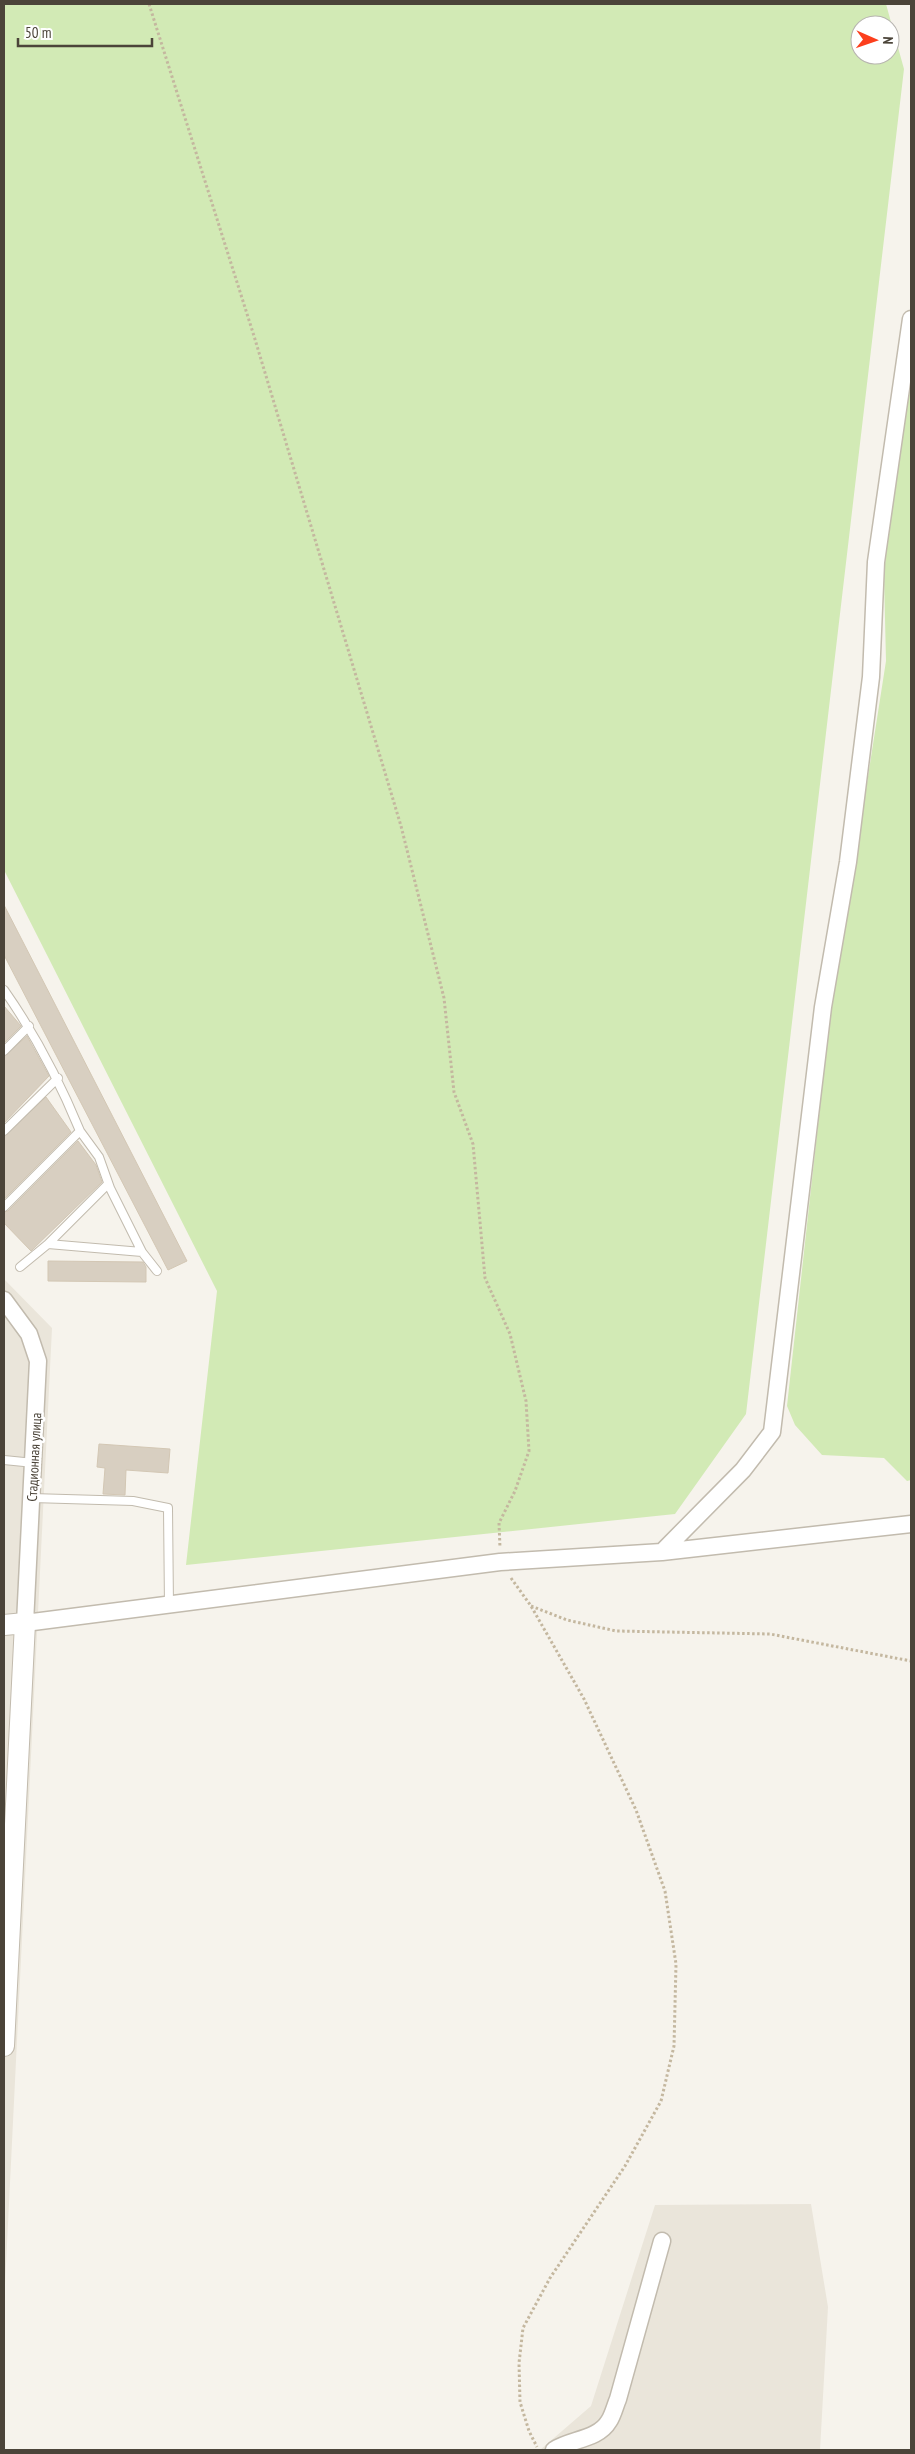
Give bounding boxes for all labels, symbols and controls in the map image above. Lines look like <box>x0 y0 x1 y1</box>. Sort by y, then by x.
scale bar <box>18 15 151 47</box>
north arrow <box>850 15 900 65</box>
text: 50 m <box>25 23 51 42</box>
text: N <box>879 36 897 45</box>
street label: Стадионная улица <box>23 1412 45 1502</box>

